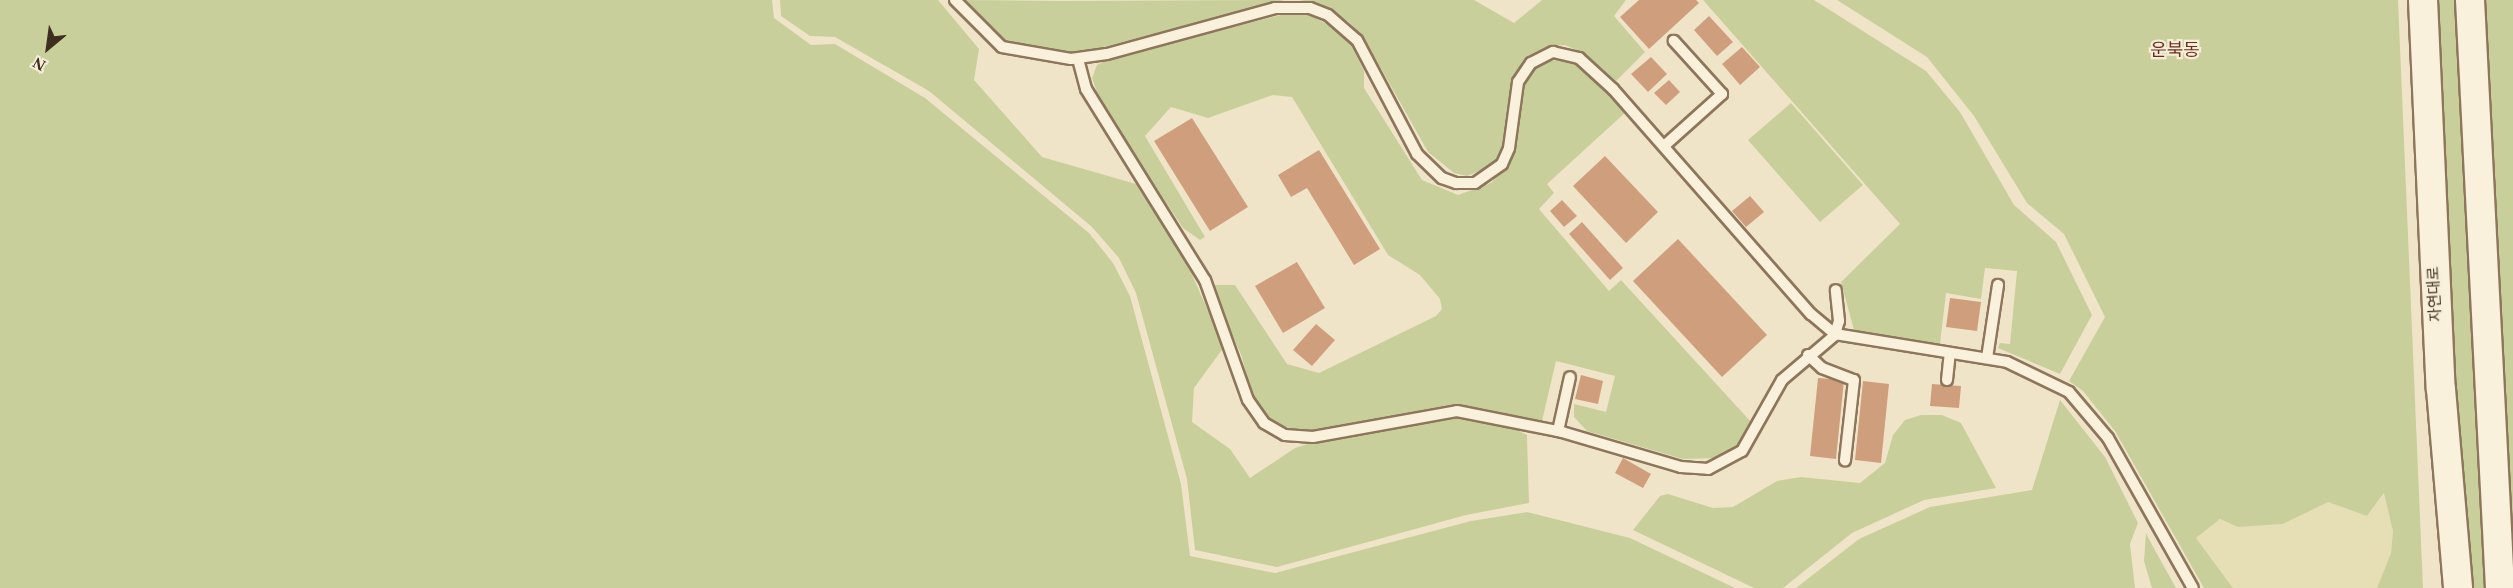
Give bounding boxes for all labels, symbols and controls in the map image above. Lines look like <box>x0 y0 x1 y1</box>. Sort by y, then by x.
north arrow <box>18 18 78 78</box>
district label: 운북동 <box>2150 39 2200 61</box>
text: N <box>30 54 48 74</box>
street label: 자연대로 <box>2425 266 2445 322</box>

